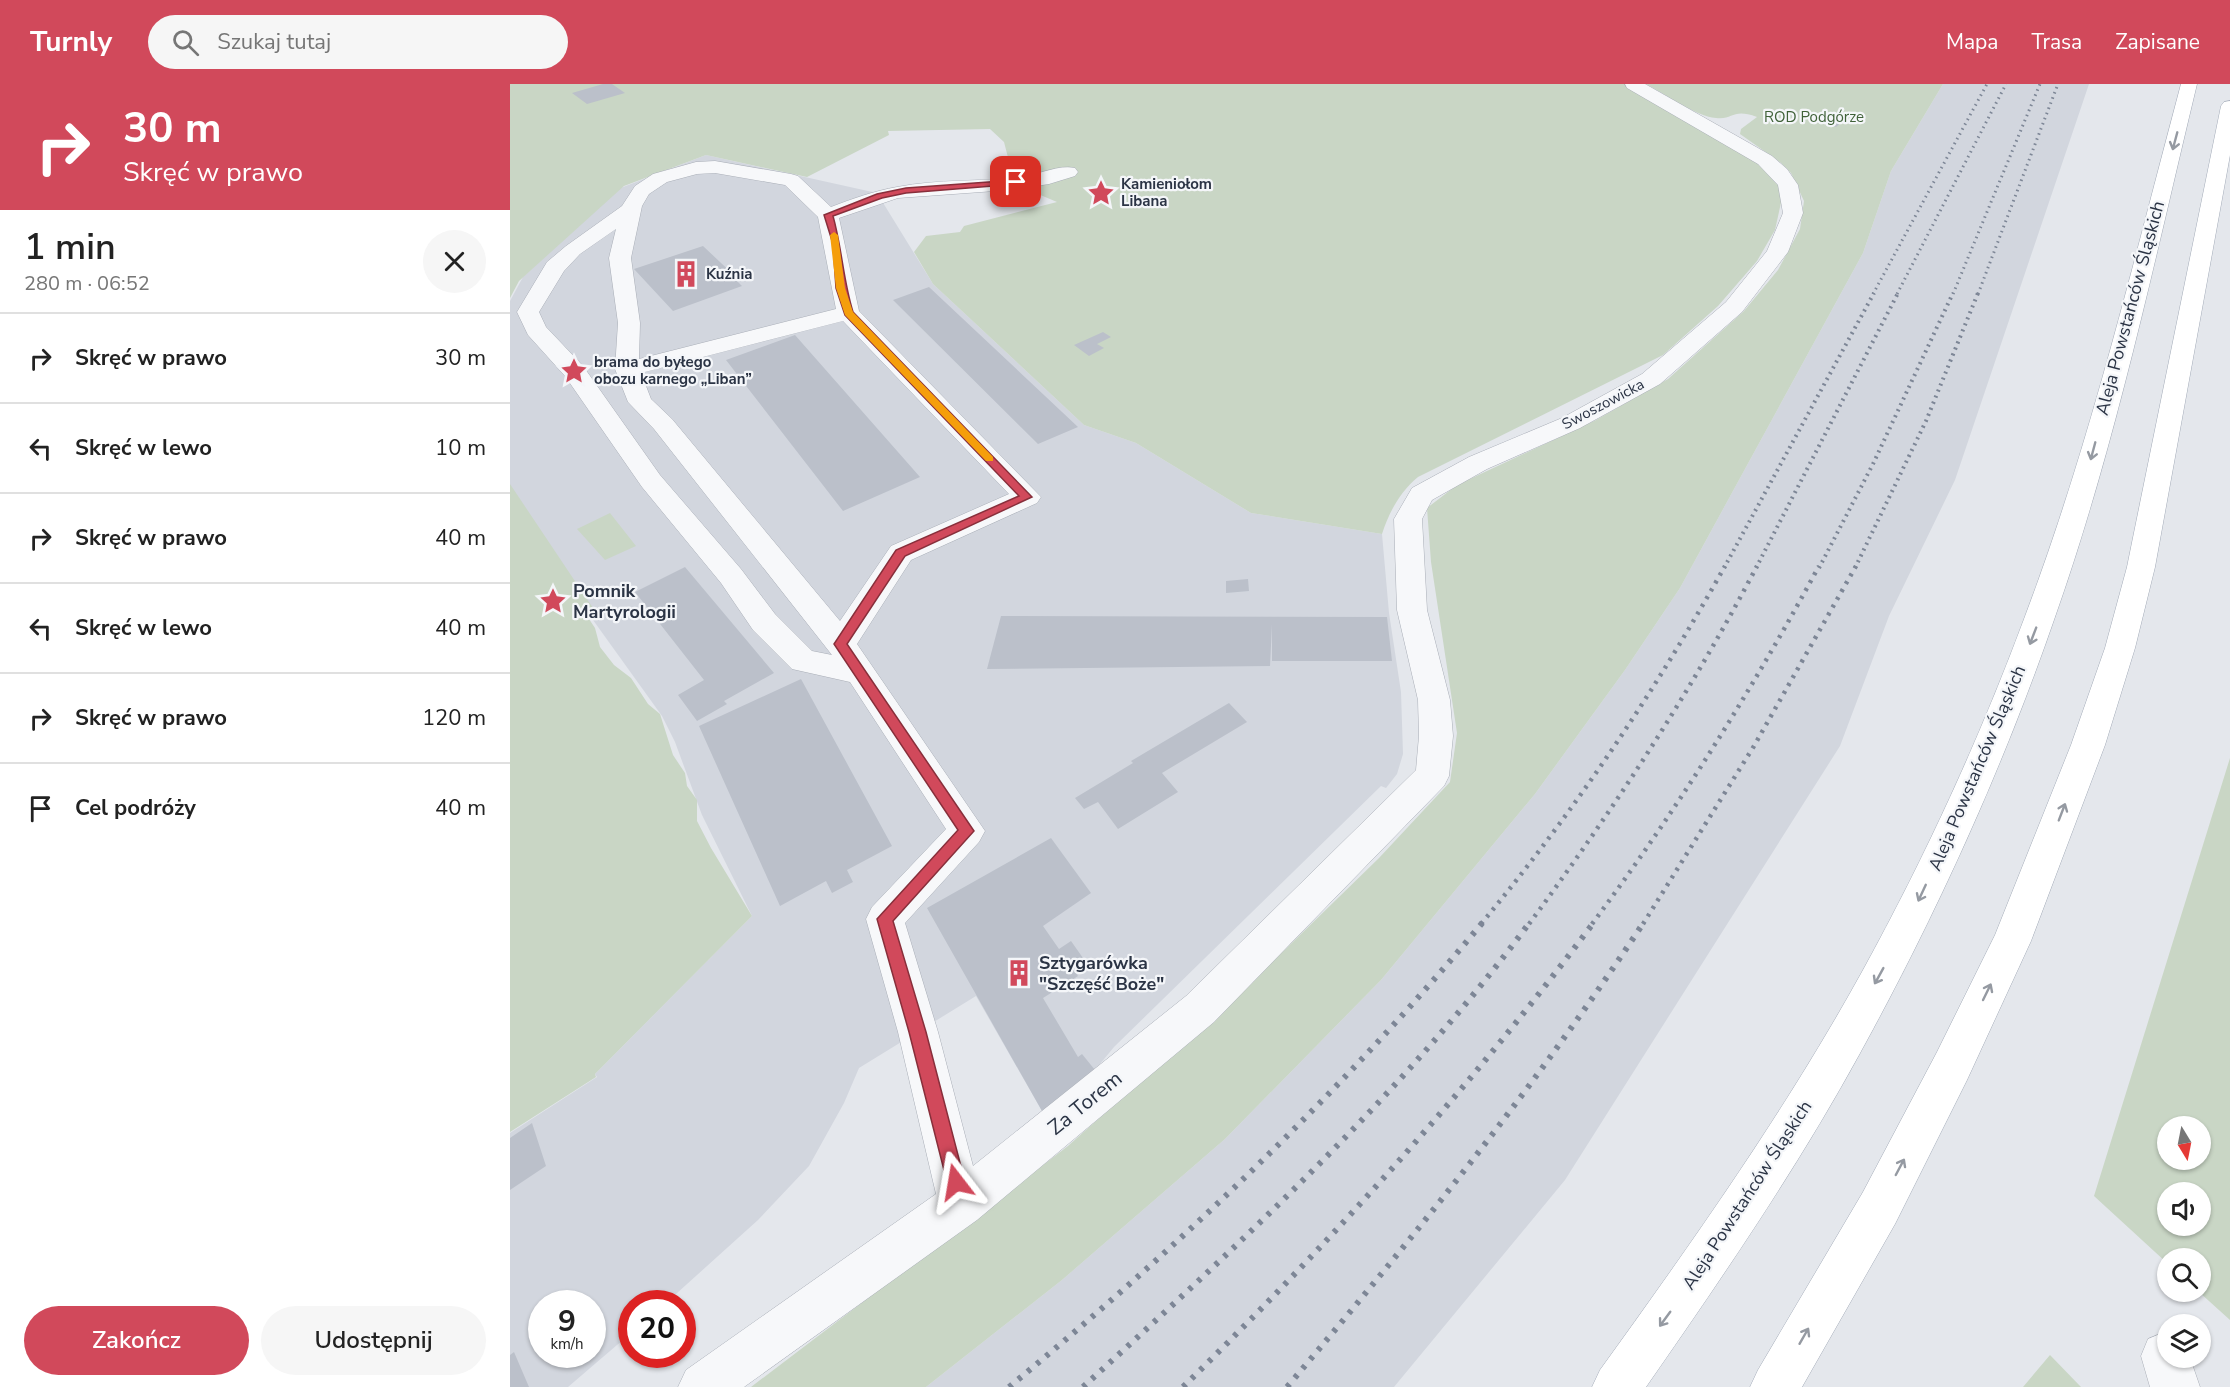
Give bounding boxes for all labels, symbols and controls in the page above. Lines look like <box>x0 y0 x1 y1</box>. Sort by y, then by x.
search box <box>148 15 568 69</box>
text: Turnly <box>30 23 112 61</box>
icon: search <box>169 26 202 59</box>
text: Szukaj tutaj <box>217 27 331 57</box>
text: Mapa <box>1946 28 1998 56</box>
text: Trasa <box>2031 28 2082 56</box>
text: Zapisane <box>2115 28 2200 56</box>
text: 30 m <box>123 100 222 157</box>
park label: ROD Podgórze <box>1764 107 1864 127</box>
icon: right <box>24 108 102 186</box>
one-way arrow <box>2168 131 2180 150</box>
text: Skręć w prawo <box>123 154 303 191</box>
pin <box>990 156 1041 207</box>
icon: arrive <box>999 165 1032 198</box>
place label: Kamieniołom Libana <box>1121 174 1212 211</box>
place icon: Kamieniołom Libana <box>1086 178 1116 208</box>
street label: Aleja Powstańców Śląskich <box>2090 198 2170 418</box>
text: 1 min <box>24 223 116 272</box>
button: close <box>423 230 486 293</box>
building icon: Kuźnia <box>671 259 701 289</box>
place label: Kuźnia <box>706 264 752 284</box>
text: 280 m · 06:52 <box>24 270 150 297</box>
icon: right <box>24 342 57 375</box>
text: Skręć w prawo <box>75 343 227 373</box>
text: 30 m <box>435 343 486 373</box>
place label: brama do byłego obozu karnego „Liban” <box>594 352 752 389</box>
place icon: brama do byłego obozu karnego „Liban” <box>559 356 589 386</box>
street label: Swoszowicka <box>1558 374 1648 434</box>
icon: left <box>24 432 57 465</box>
text: Skręć w lewo <box>75 433 212 463</box>
text: 10 m <box>435 433 486 463</box>
one-way arrow <box>2086 441 2098 460</box>
icon: right <box>24 522 57 555</box>
text: Skręć w prawo <box>75 523 227 553</box>
text: 40 m <box>435 523 486 553</box>
place label: Pomnik Martyrologii <box>573 579 676 624</box>
place icon: Pomnik Martyrologii <box>538 586 568 616</box>
icon: left <box>24 612 57 645</box>
text: Skręć w lewo <box>75 613 212 643</box>
text: 40 m <box>435 613 486 643</box>
one-way arrow <box>2027 627 2038 645</box>
street label: Aleja Powstańców Śląskich <box>1923 662 2031 874</box>
icon: right <box>24 702 57 735</box>
text: Skręć w prawo <box>75 703 227 733</box>
text: 120 m <box>422 703 486 733</box>
icon: arrive <box>24 792 57 825</box>
text: Cel podróży <box>75 793 196 823</box>
text: 40 m <box>435 793 486 823</box>
one-way arrow <box>2057 804 2068 822</box>
one-way arrow <box>1916 883 1928 901</box>
place label: Sztygarówka "Szczęść Boże" <box>1039 951 1164 996</box>
building icon: Sztygarówka "Szczęść Boże" <box>1004 958 1034 988</box>
one-way arrow <box>1873 967 1885 984</box>
one-way arrow <box>1982 984 1994 1002</box>
street label: Za Torem <box>1042 1064 1128 1142</box>
street label: Aleja Powstańców Śląskich <box>1677 1096 1817 1294</box>
north arrow <box>2157 1116 2211 1170</box>
map controls <box>2157 1116 2211 1368</box>
position arrow <box>924 1150 988 1214</box>
one-way arrow <box>1895 1158 1906 1176</box>
button: sound <box>2157 1182 2211 1236</box>
button: search <box>2157 1248 2211 1302</box>
speed limit sign: 20 <box>618 1290 696 1368</box>
text: 9 <box>558 1301 576 1342</box>
button: Zakończ <box>24 1306 249 1375</box>
button: Udostępnij <box>261 1306 486 1375</box>
one-way arrow <box>1659 1311 1671 1327</box>
button: layers <box>2157 1314 2211 1368</box>
one-way arrow <box>1798 1328 1810 1345</box>
text: km/h <box>550 1334 584 1354</box>

